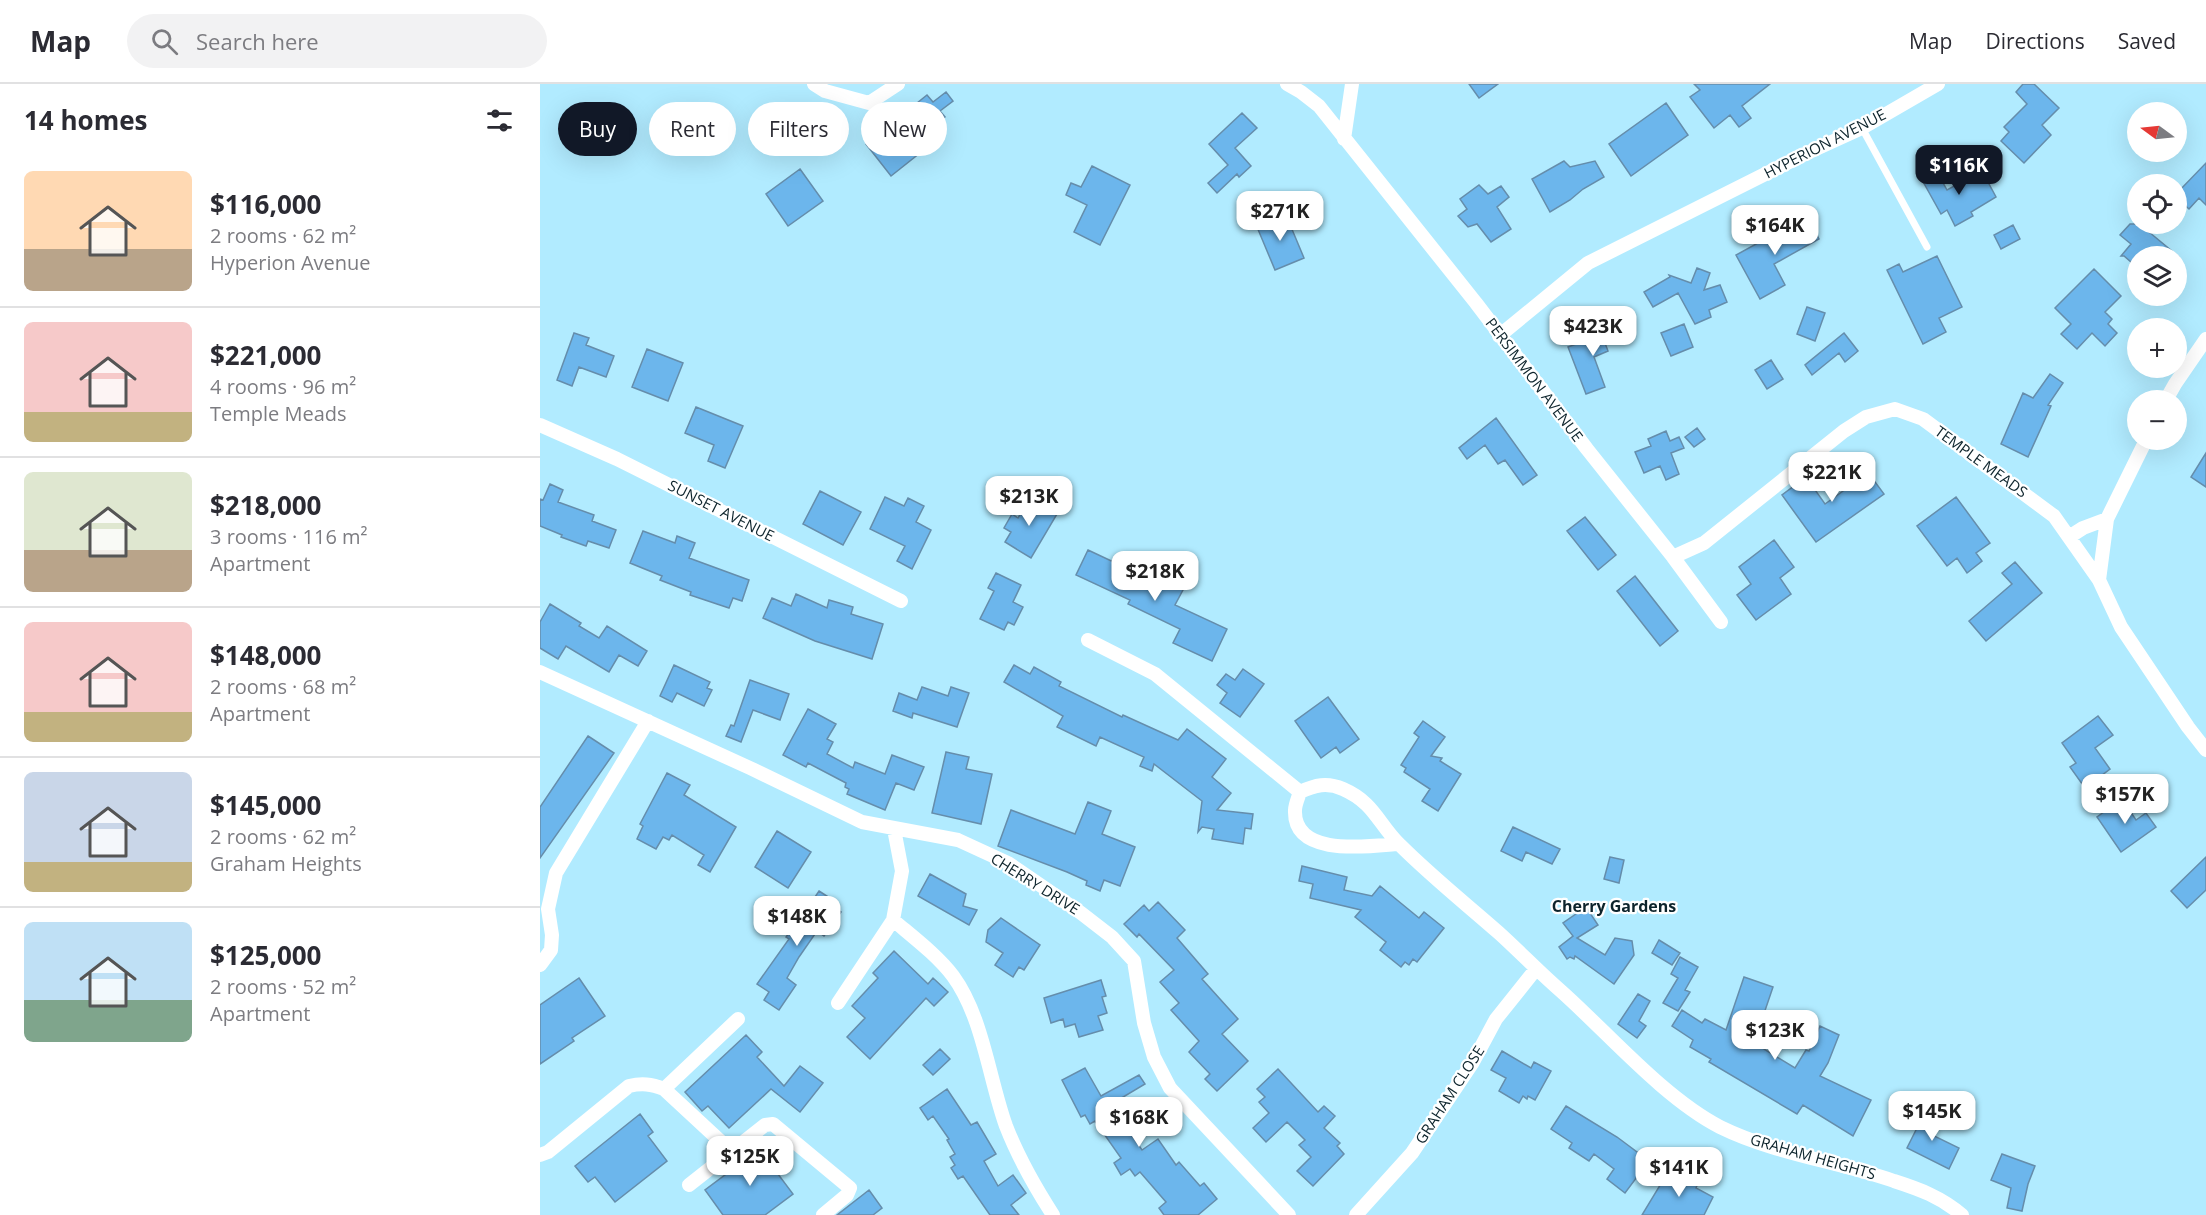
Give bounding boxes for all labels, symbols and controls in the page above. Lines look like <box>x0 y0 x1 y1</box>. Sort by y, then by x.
search box <box>127 14 547 68</box>
text: Map <box>30 22 91 60</box>
icon: search <box>148 25 181 58</box>
text: Search here <box>196 26 319 56</box>
text: Map <box>1909 27 1952 55</box>
text: Directions <box>1985 27 2085 55</box>
text: Saved <box>2118 27 2176 55</box>
text: 14 homes <box>24 102 148 138</box>
chip: Buy <box>558 102 637 156</box>
chip: Rent <box>649 102 736 156</box>
chip: Filters <box>748 102 849 156</box>
chip: New <box>861 102 947 156</box>
north arrow <box>2127 102 2187 162</box>
map controls <box>2127 102 2187 450</box>
icon: filters <box>483 104 516 137</box>
street label: HYPERION AVENUE <box>1760 104 1889 183</box>
pin: $116K <box>1917 145 2001 196</box>
text: $116K <box>1929 151 1989 178</box>
button: locate <box>2127 174 2187 234</box>
text: $116,000 <box>210 186 321 222</box>
pin: $271K <box>1238 191 1322 242</box>
icon: home <box>72 195 144 267</box>
text: $271K <box>1250 197 1310 224</box>
pin: $164K <box>1733 205 1817 256</box>
text: $164K <box>1745 211 1805 238</box>
text: 2 rooms · 62 m² <box>210 222 356 249</box>
button: layers <box>2127 246 2187 306</box>
text: Hyperion Avenue <box>210 249 371 276</box>
pin: $423K <box>1551 306 1635 357</box>
text: $423K <box>1563 312 1623 339</box>
street label: PERSIMMON AVENUE <box>1482 313 1588 445</box>
button: + <box>2127 318 2187 378</box>
text: $221,000 <box>210 337 321 373</box>
icon: home <box>72 346 144 418</box>
text: 4 rooms · 96 m² <box>210 373 356 400</box>
button: − <box>2127 390 2187 450</box>
text: Temple Meads <box>210 400 347 427</box>
street label: TEMPLE MEADS <box>1931 421 2032 501</box>
pin: $221K <box>1790 452 1874 503</box>
text: $221K <box>1802 458 1862 485</box>
street label: SUNSET AVENUE <box>665 475 778 545</box>
pin: $213K <box>987 476 1071 527</box>
text: $213K <box>999 482 1059 509</box>
text: $218,000 <box>210 487 321 523</box>
icon: home <box>72 496 144 568</box>
text: 3 rooms · 116 m² <box>210 523 368 550</box>
text: Apartment <box>210 550 310 577</box>
pin: $218K <box>1113 551 1197 602</box>
text: $218K <box>1125 557 1185 584</box>
text: $148,000 <box>210 637 321 673</box>
icon: home <box>72 646 144 718</box>
text: 2 rooms · 68 m² <box>210 673 356 700</box>
text: Apartment <box>210 700 310 727</box>
pin: $157K <box>2083 774 2167 825</box>
text: $157K <box>2095 780 2155 807</box>
text: $145,000 <box>210 787 321 823</box>
icon: home <box>72 796 144 868</box>
text: 2 rooms · 62 m² <box>210 823 356 850</box>
street label: CHERRY DRIVE <box>987 848 1084 918</box>
text: Graham Heights <box>210 850 362 877</box>
district label: Cherry Gardens <box>1552 895 1676 917</box>
pin: $148K <box>755 896 839 947</box>
text: $148K <box>767 902 827 929</box>
text: $125,000 <box>210 937 321 973</box>
icon: home <box>72 946 144 1018</box>
text: 2 rooms · 52 m² <box>210 973 356 1000</box>
text: Apartment <box>210 1000 310 1027</box>
pin: $123K <box>1733 1010 1817 1061</box>
text: $123K <box>1745 1016 1805 1043</box>
street label: GRAHAM CLOSE <box>1410 1042 1488 1147</box>
pin: $145K <box>1890 1091 1974 1142</box>
pin: $168K <box>1097 1097 1181 1148</box>
text: $145K <box>1902 1097 1962 1124</box>
text: $168K <box>1109 1103 1169 1130</box>
street label: GRAHAM HEIGHTS <box>1748 1129 1878 1184</box>
pin: $125K <box>708 1136 792 1187</box>
text: $125K <box>720 1142 780 1169</box>
pin: $141K <box>1637 1147 1721 1198</box>
text: $141K <box>1649 1153 1709 1180</box>

